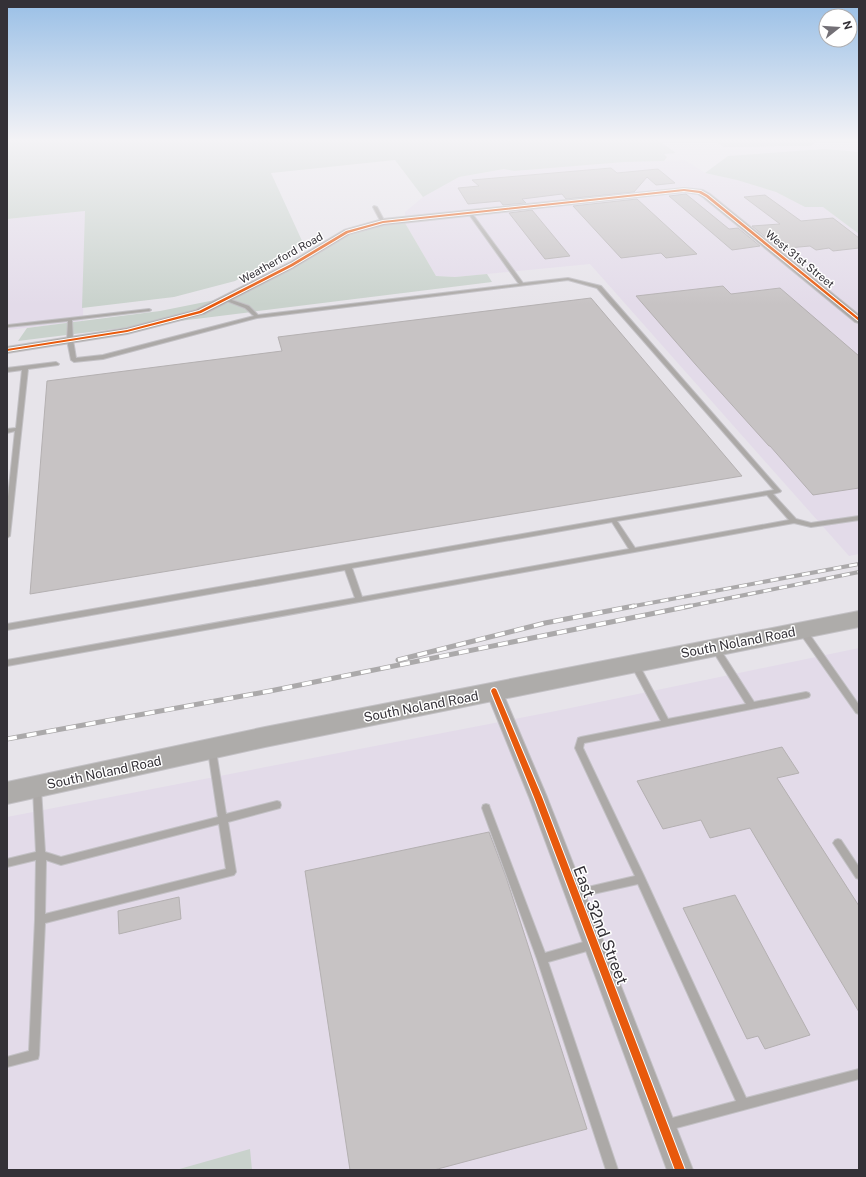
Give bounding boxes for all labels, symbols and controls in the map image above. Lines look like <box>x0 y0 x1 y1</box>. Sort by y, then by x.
north arrow <box>818 8 858 48</box>
text: N <box>841 19 855 31</box>
street label: West 31st Street <box>763 228 837 290</box>
street label: Weatherford Road <box>237 230 325 286</box>
street label: South Noland Road <box>679 624 797 661</box>
street label: South Noland Road <box>362 688 480 725</box>
street label: South Noland Road <box>46 753 163 792</box>
street label: East 32nd Street <box>569 863 632 987</box>

